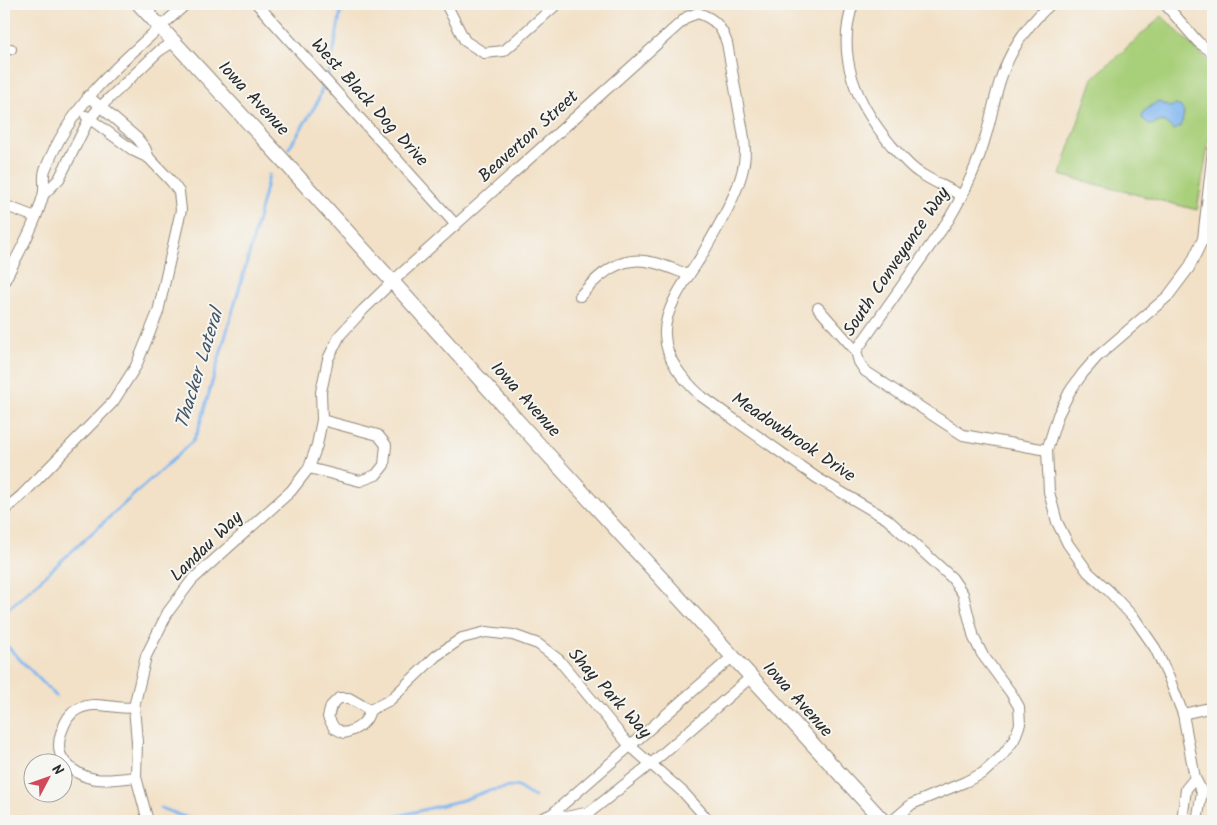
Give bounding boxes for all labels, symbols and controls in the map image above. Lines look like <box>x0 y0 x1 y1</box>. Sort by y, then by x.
street label: West Black Dog Drive <box>303 32 435 174</box>
street label: Iowa Avenue <box>210 55 296 143</box>
street label: Beaverton Street <box>472 83 587 190</box>
street label: South Conveyance Way <box>836 181 958 343</box>
water label: Thacker Lateral <box>168 302 233 433</box>
street label: Iowa Avenue <box>483 355 567 445</box>
street label: Meadowbrook Drive <box>725 385 861 491</box>
street label: Landau Way <box>164 504 251 589</box>
street label: Shay Park Way <box>560 642 658 747</box>
street label: Iowa Avenue <box>755 655 839 745</box>
north arrow <box>22 752 72 802</box>
text: N <box>46 760 68 781</box>

